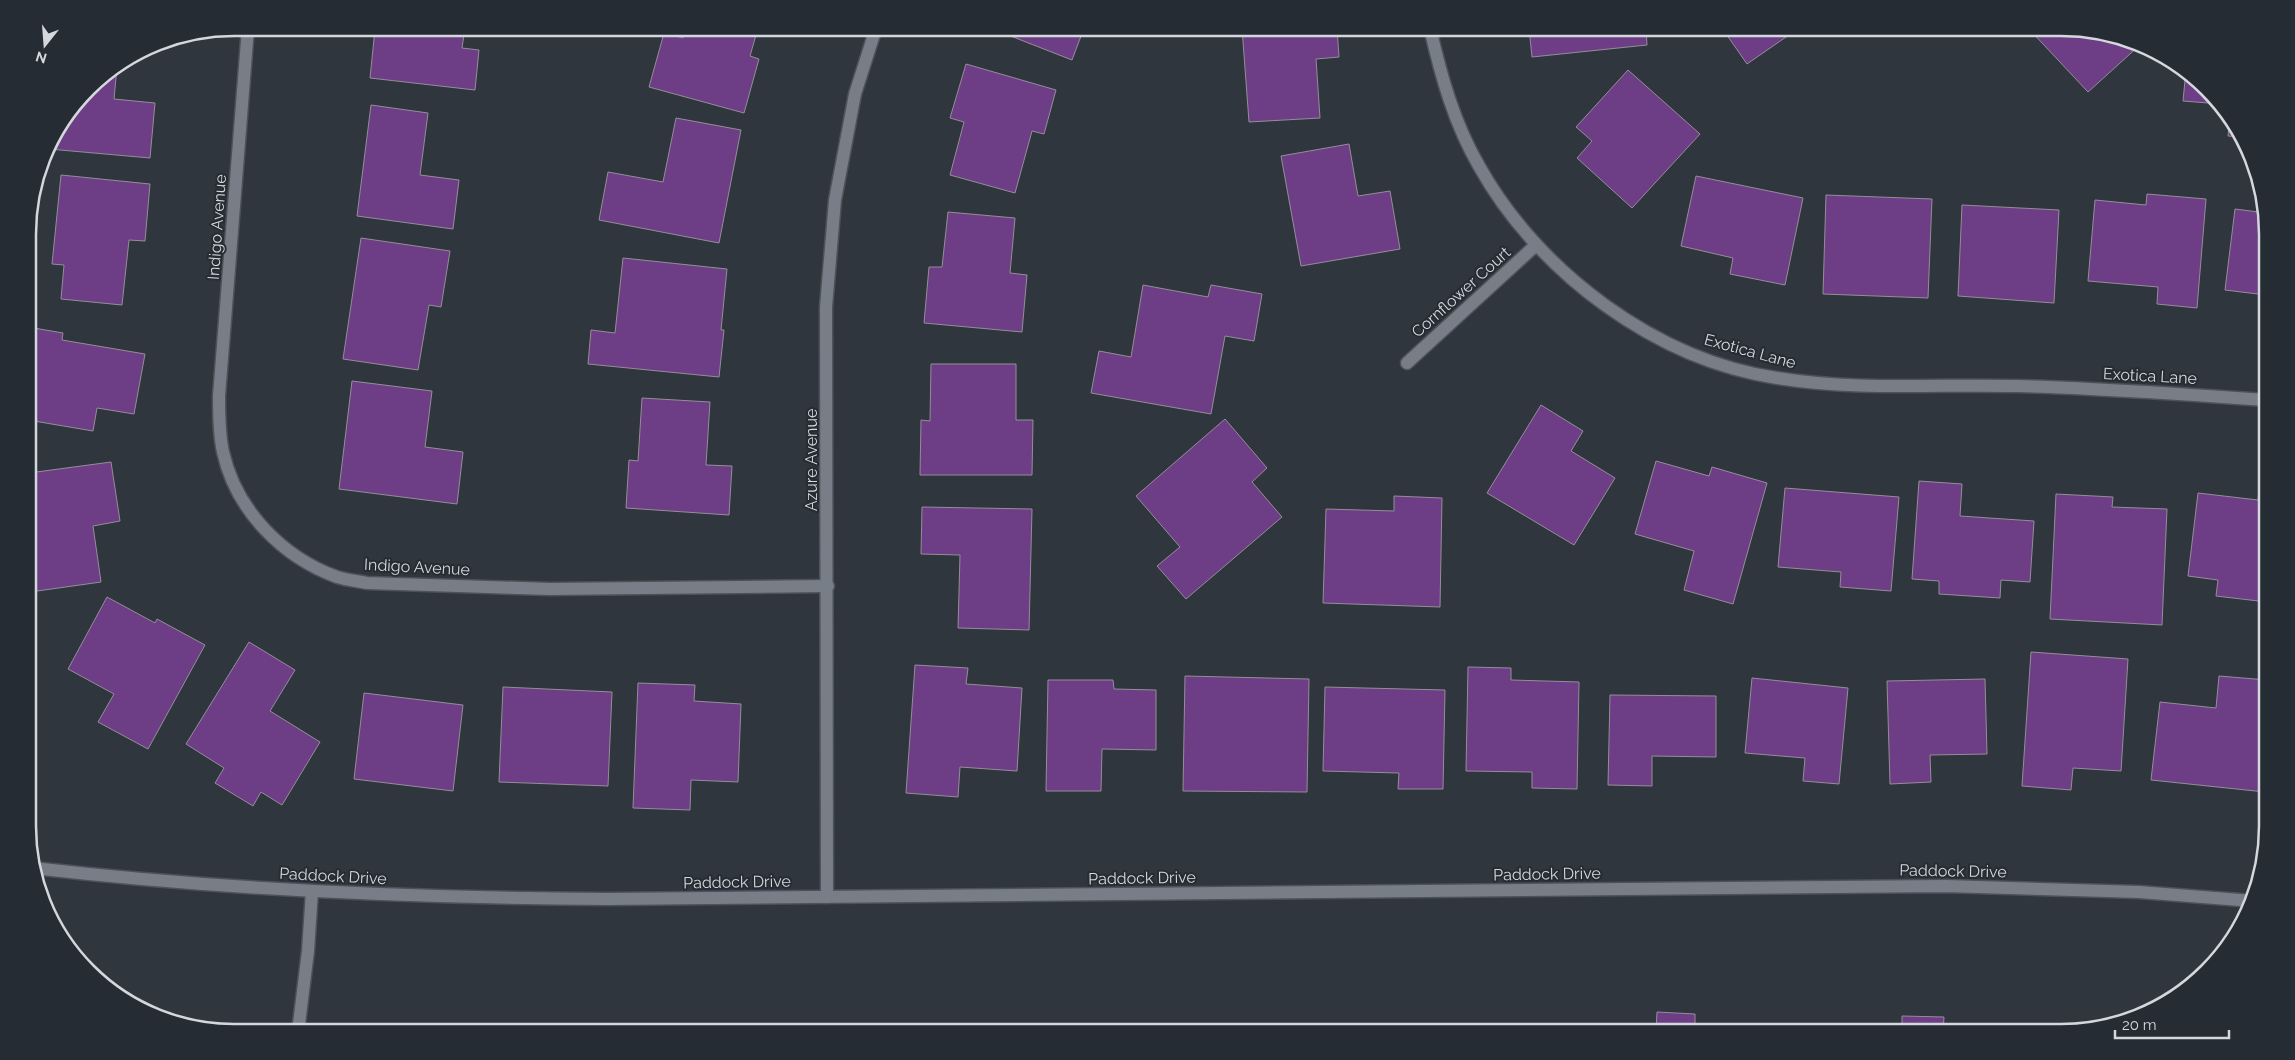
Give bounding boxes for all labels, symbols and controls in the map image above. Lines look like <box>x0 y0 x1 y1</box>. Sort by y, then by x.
north arrow <box>20 20 70 70</box>
text: N <box>34 48 49 67</box>
street label: Indigo Avenue <box>204 174 230 280</box>
street label: Cornflower Court <box>1408 242 1515 341</box>
street label: Exotica Lane <box>1702 330 1798 372</box>
street label: Exotica Lane <box>2103 364 2197 388</box>
street label: Azure Avenue <box>802 409 821 511</box>
street label: Indigo Avenue <box>364 555 470 579</box>
street label: Paddock Drive <box>1899 861 2007 881</box>
street label: Paddock Drive <box>279 864 387 888</box>
street label: Paddock Drive <box>1493 864 1601 884</box>
street label: Paddock Drive <box>1088 868 1196 888</box>
street label: Paddock Drive <box>683 872 791 892</box>
scale bar <box>2115 1008 2229 1040</box>
text: 20 m <box>2122 1016 2157 1034</box>

